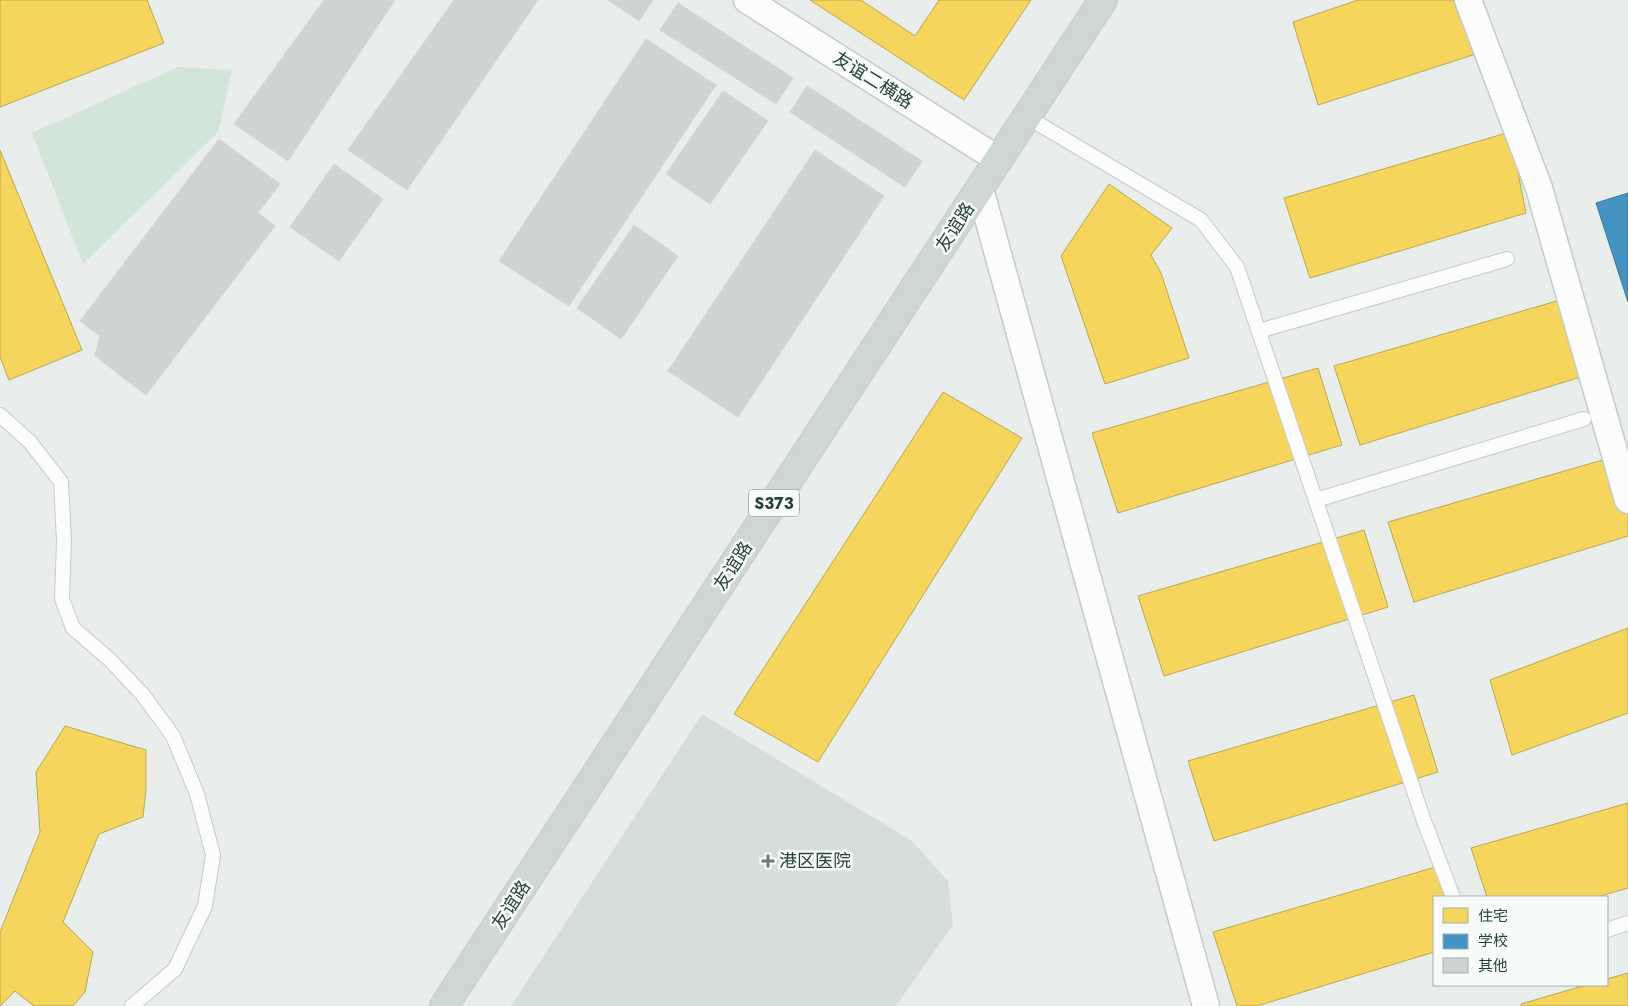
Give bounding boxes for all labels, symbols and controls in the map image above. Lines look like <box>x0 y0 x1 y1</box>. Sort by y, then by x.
street label: 友谊二横路 <box>828 45 918 115</box>
street label: 友谊路 <box>929 197 981 257</box>
road number: S373 <box>749 489 799 516</box>
street label: 友谊路 <box>707 536 759 596</box>
place label: 港区医院 <box>779 848 851 874</box>
marker: 港区医院 <box>761 854 775 868</box>
street label: 友谊路 <box>485 875 537 935</box>
legend <box>1433 896 1608 986</box>
text: 住宅 <box>1478 905 1508 927</box>
text: 学校 <box>1478 930 1508 952</box>
text: 其他 <box>1478 955 1508 977</box>

